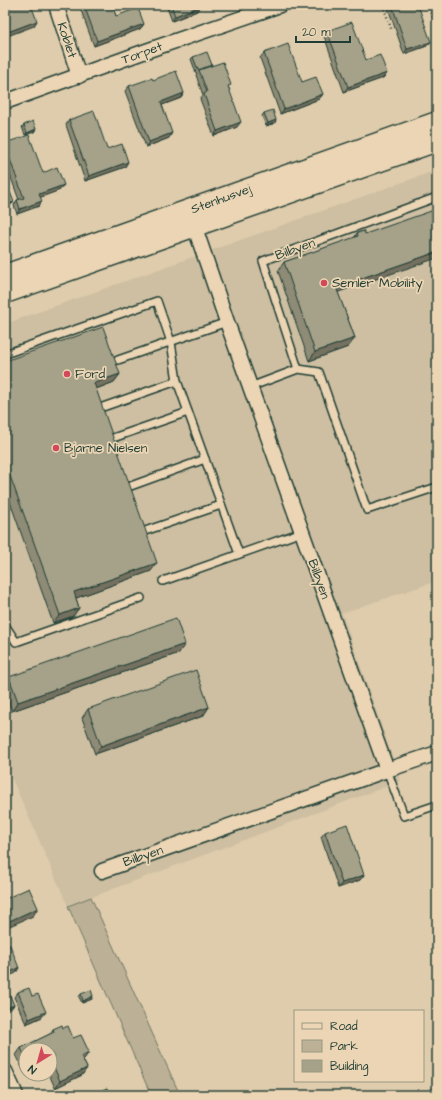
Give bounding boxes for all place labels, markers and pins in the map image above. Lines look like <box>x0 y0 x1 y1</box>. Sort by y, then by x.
place label: Semler Mobility <box>332 274 423 293</box>
marker: Semler Mobility <box>319 278 329 288</box>
place label: Ford <box>75 365 105 383</box>
marker: Ford <box>62 369 72 379</box>
place label: Bjarne Nielsen <box>64 439 148 457</box>
marker: Bjarne Nielsen <box>51 443 61 453</box>

